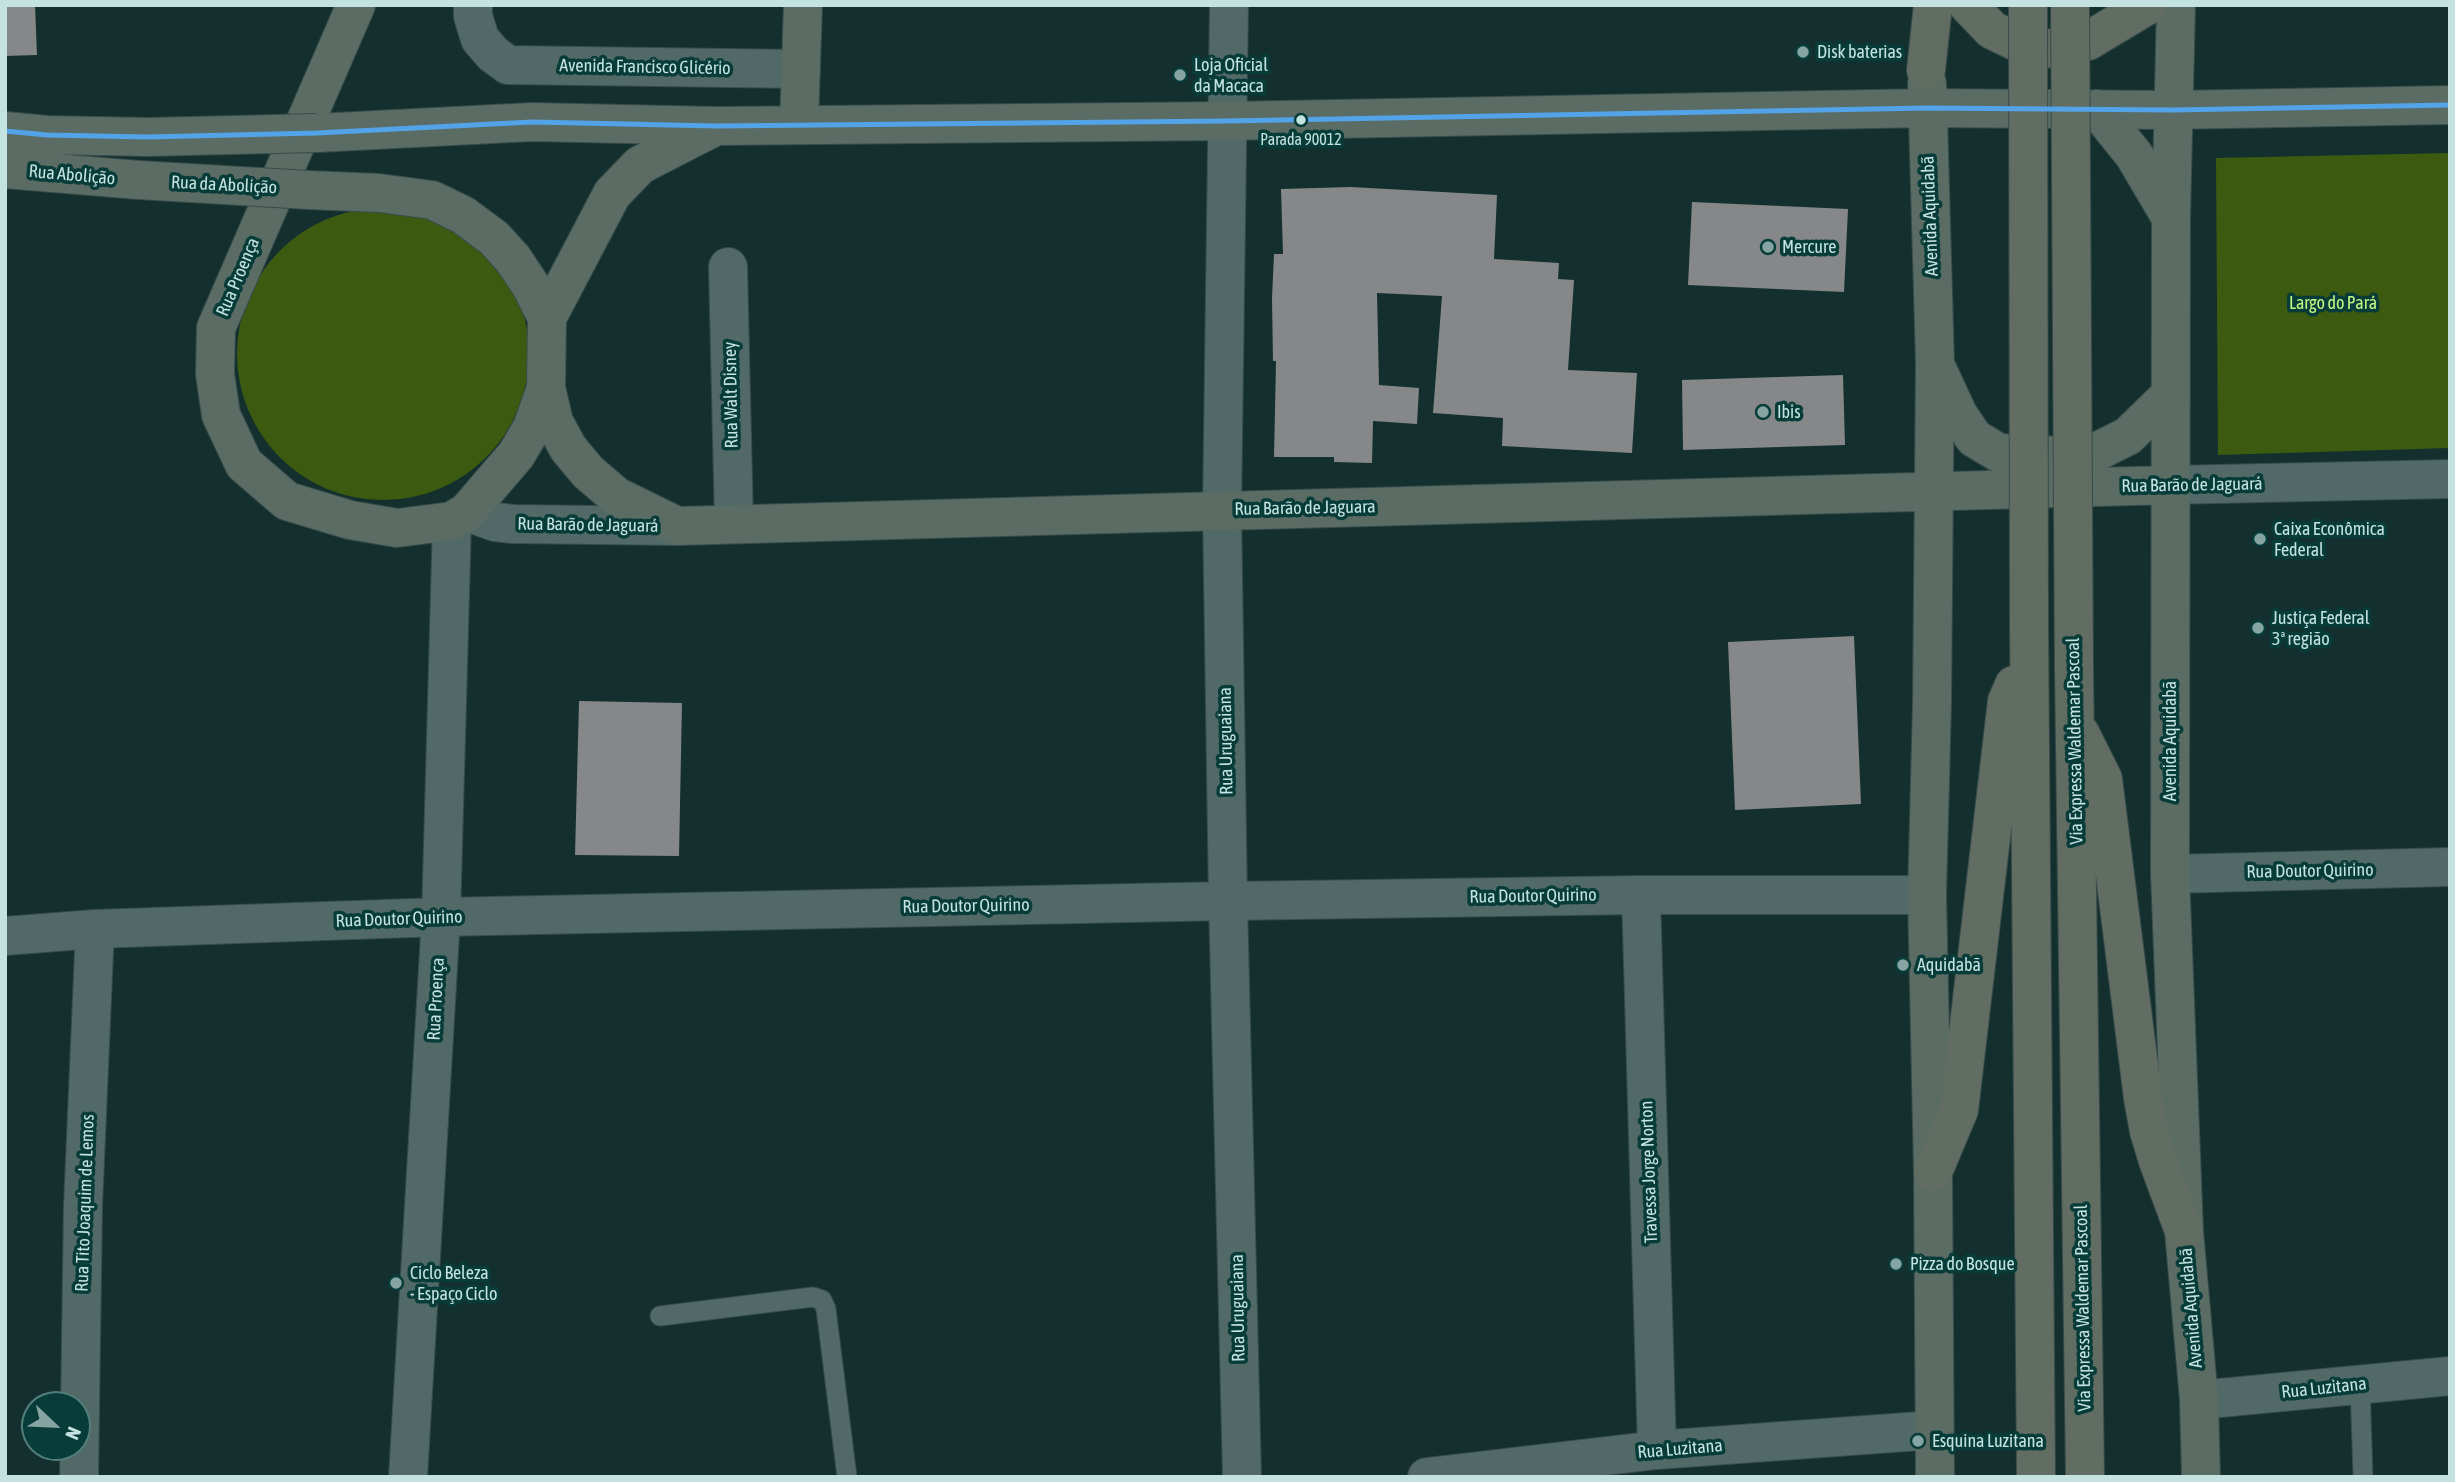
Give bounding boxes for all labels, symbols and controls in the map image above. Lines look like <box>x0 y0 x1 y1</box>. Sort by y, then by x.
place label: Disk baterias <box>1817 41 1902 63</box>
marker: Disk baterias <box>1795 44 1811 60</box>
place label: Loja Oficial da Macaca <box>1194 54 1268 96</box>
street label: Avenida Francisco Glicério <box>559 55 731 79</box>
marker: Loja Oficial da Macaca <box>1172 67 1188 83</box>
marker: Parada 90012 <box>1294 113 1308 127</box>
place label: Parada 90012 <box>1260 130 1342 150</box>
street label: Avenida Aquidabã <box>1917 155 1943 277</box>
street label: Rua Abolição <box>28 160 116 190</box>
street label: Rua da Abolição <box>170 171 278 199</box>
street label: Rua Proença <box>212 235 264 319</box>
place label: Mercure <box>1782 236 1836 258</box>
marker: Mercure <box>1760 239 1776 255</box>
park label: Largo do Pará <box>2289 292 2377 314</box>
street label: Rua Walt Disney <box>719 342 743 448</box>
place label: Ibis <box>1777 401 1801 423</box>
marker: Ibis <box>1755 404 1771 420</box>
street label: Rua Barão de Jaguará <box>2121 473 2263 497</box>
street label: Rua Barão de Jaguara <box>1234 496 1376 520</box>
street label: Rua Barão de Jaguará <box>517 513 659 537</box>
place label: Caixa Econômica Federal <box>2274 518 2385 560</box>
marker: Caixa Econômica Federal <box>2252 531 2268 547</box>
place label: Justiça Federal 3ª região <box>2272 607 2369 650</box>
marker: Justiça Federal 3ª região <box>2250 620 2266 636</box>
street label: Via Expressa Waldemar Pascoal <box>2062 637 2088 845</box>
street label: Avenida Aquidabã <box>2159 681 2181 801</box>
street label: Rua Uruguaiana <box>1214 687 1238 795</box>
street label: Rua Doutor Quirino <box>2246 859 2374 883</box>
street label: Rua Doutor Quirino <box>1469 884 1597 908</box>
street label: Rua Doutor Quirino <box>902 894 1030 918</box>
street label: Rua Doutor Quirino <box>335 906 463 932</box>
place label: Aquidabã <box>1917 954 1981 976</box>
street label: Rua Proença <box>423 957 449 1041</box>
marker: Aquidabã <box>1895 957 1911 973</box>
street label: Travessa Jorge Norton <box>1636 1100 1662 1244</box>
street label: Rua Tito Joaquim de Lemos <box>71 1114 99 1292</box>
street label: Via Expressa Waldemar Pascoal <box>2070 1204 2096 1412</box>
street label: Avenida Aquidabã <box>2175 1247 2207 1369</box>
place label: Pizza do Bosque <box>1910 1253 2015 1275</box>
street label: Rua Uruguaiana <box>1226 1254 1250 1362</box>
marker: Pizza do Bosque <box>1888 1256 1904 1272</box>
place label: Ciclo Beleza - Espaço Ciclo <box>410 1262 497 1304</box>
marker: Ciclo Beleza - Espaço Ciclo <box>388 1275 404 1291</box>
street label: Rua Luzitana <box>2280 1373 2368 1403</box>
north arrow <box>21 1391 91 1461</box>
text: N <box>61 1424 86 1443</box>
place label: Esquina Luzitana <box>1932 1430 2044 1452</box>
marker: Esquina Luzitana <box>1910 1433 1926 1449</box>
street label: Rua Luzitana <box>1636 1435 1724 1463</box>

